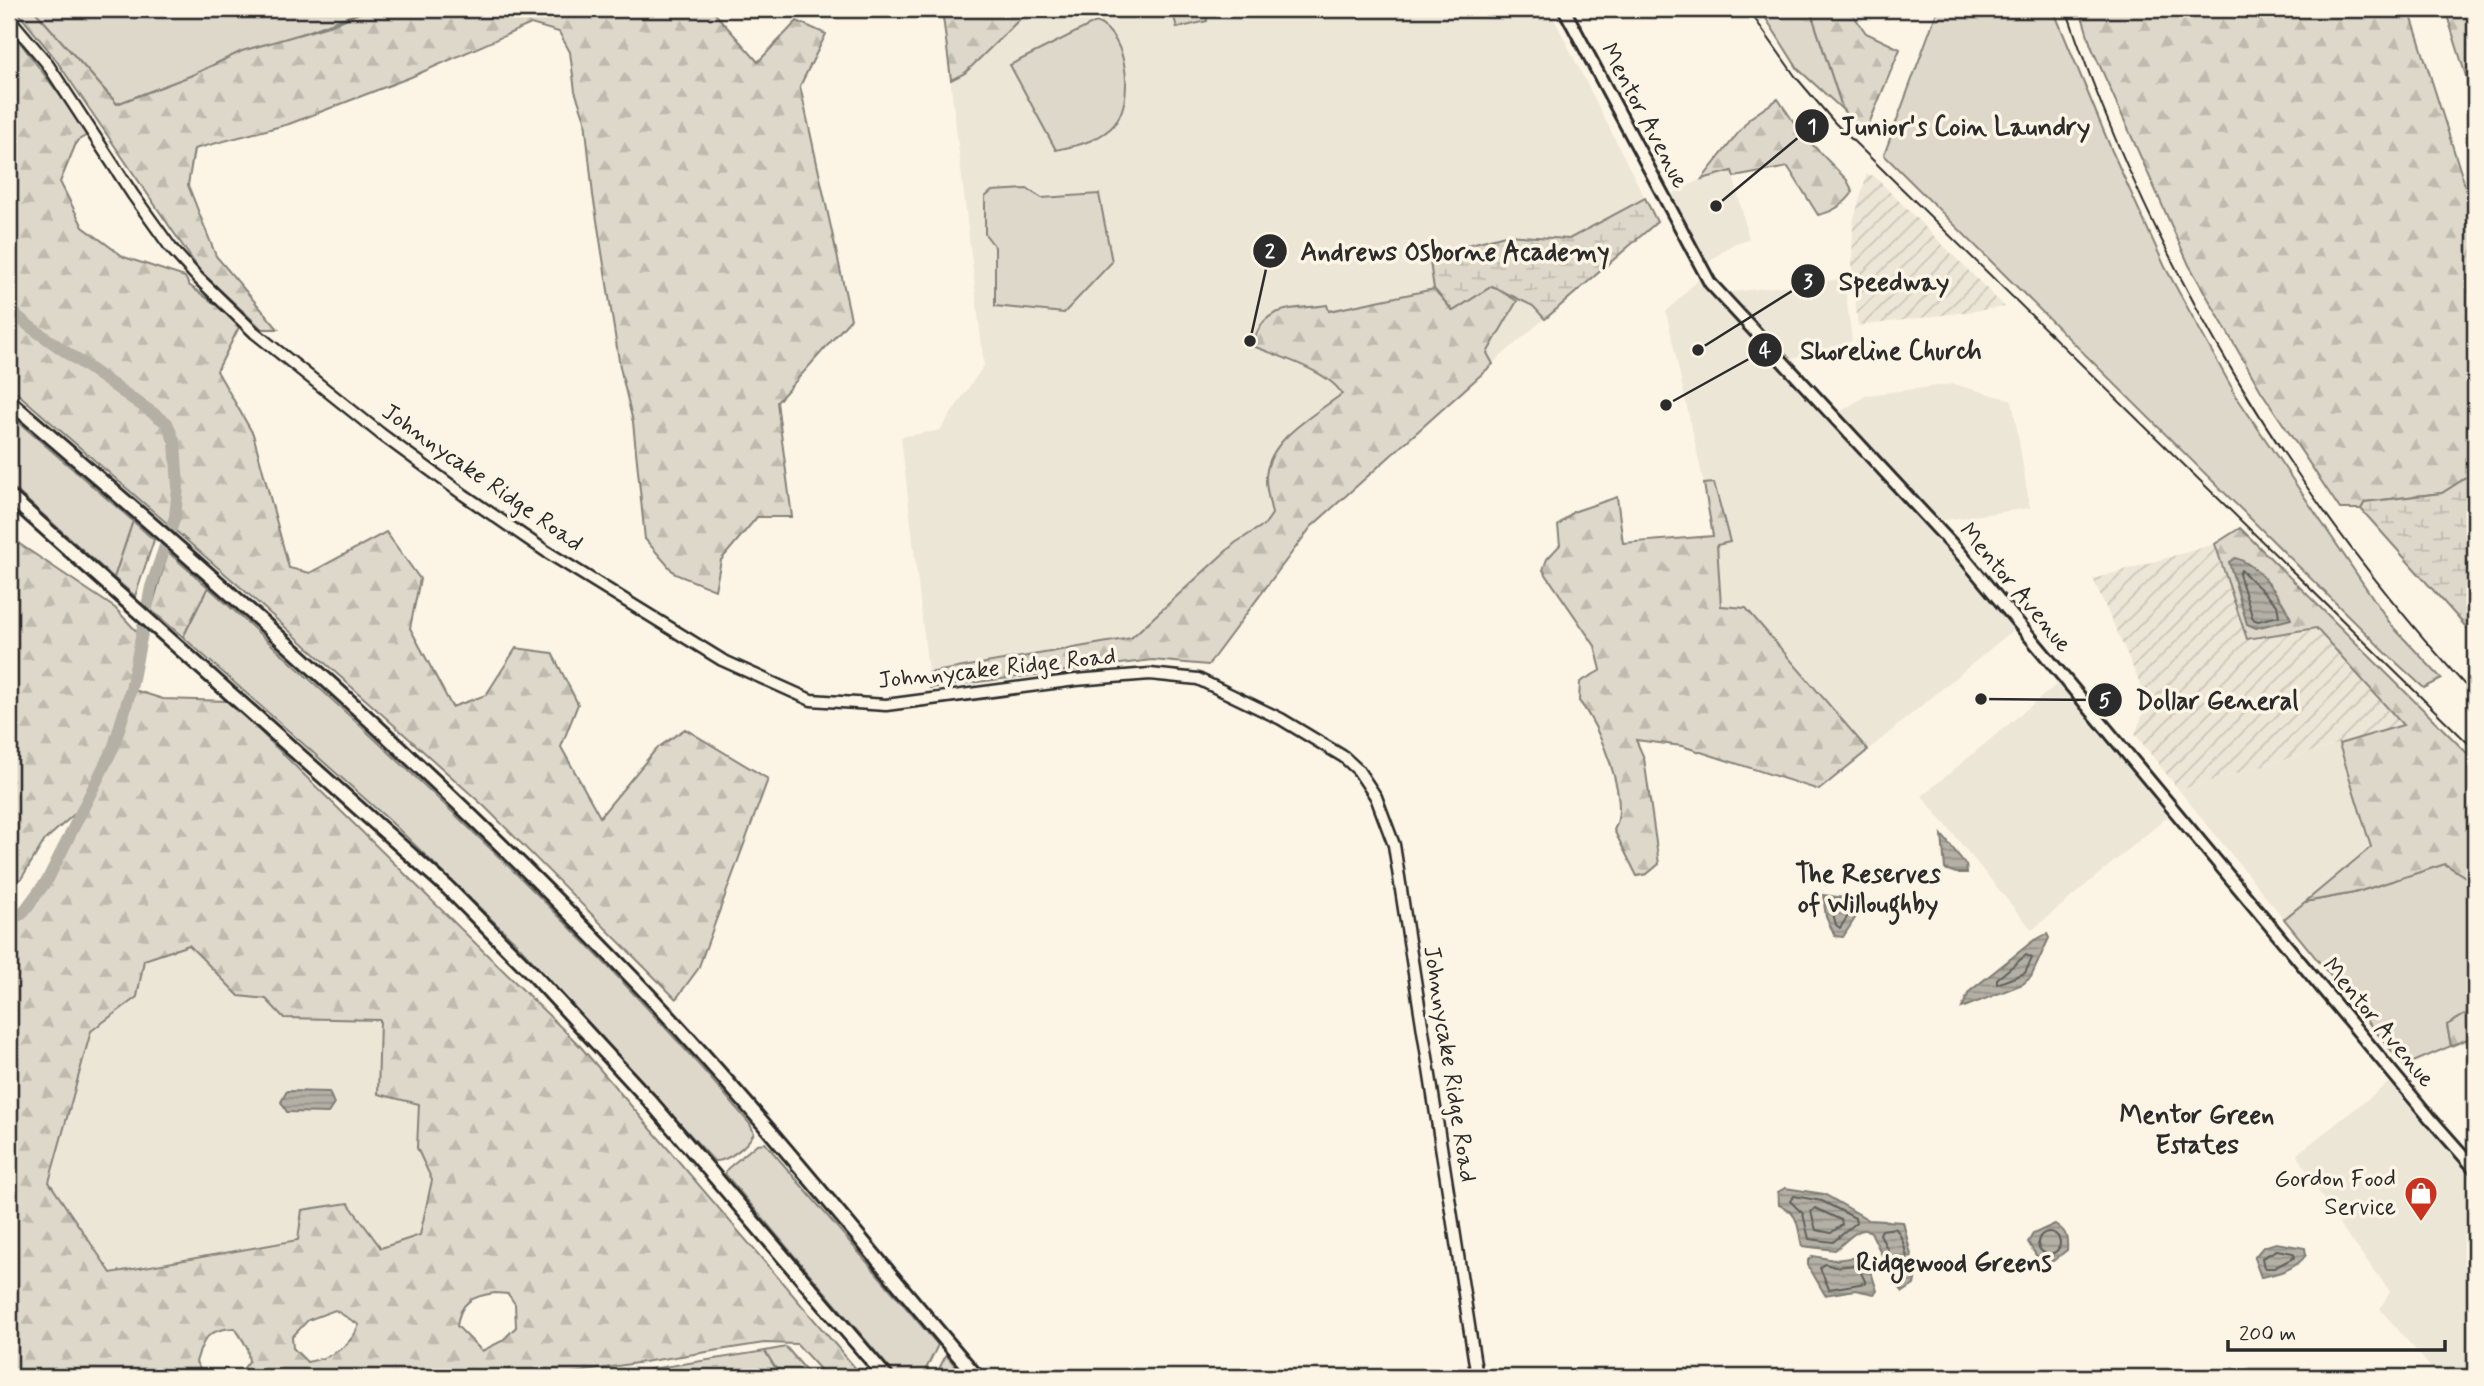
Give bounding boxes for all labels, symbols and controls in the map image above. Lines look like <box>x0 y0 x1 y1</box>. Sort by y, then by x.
street label: Mentor Avenue <box>1593 38 1695 194</box>
callout: Junior's Coin Laundry <box>1794 102 2100 149</box>
text: Junior's Coin Laundry <box>1840 111 2090 145</box>
text: 1 <box>1807 113 1817 141</box>
callout: Andrews Osborne Academy <box>1252 227 1623 274</box>
text: Andrews Osborne Academy <box>1300 236 1610 270</box>
text: 2 <box>1265 238 1276 266</box>
callout: Speedway <box>1790 257 1964 304</box>
text: Speedway <box>1839 266 1949 300</box>
text: 3 <box>1803 268 1813 296</box>
callout: Shoreline Church <box>1747 326 2001 373</box>
text: Shoreline Church <box>1800 335 1982 369</box>
text: 4 <box>1759 337 1772 365</box>
street label: Johnnycake Ridge Road <box>375 397 589 559</box>
street label: Mentor Avenue <box>1952 517 2078 659</box>
street label: Johnnycake Ridge Road <box>877 641 1117 697</box>
callout: Dollar General <box>2087 676 2311 723</box>
text: Dollar General <box>2135 685 2299 719</box>
text: 5 <box>2099 687 2112 715</box>
district label: The Reserves of Willoughby <box>1795 858 1941 925</box>
street label: Johnnycake Ridge Road <box>1415 944 1483 1184</box>
street label: Mentor Avenue <box>2315 952 2441 1094</box>
district label: Mentor Green Estates <box>2120 1099 2274 1163</box>
place label: Gordon Food Service <box>2274 1164 2396 1223</box>
shop icon: Gordon Food Service <box>2402 1174 2440 1223</box>
district label: Ridgewood Greens <box>1856 1247 2052 1284</box>
scale bar <box>2228 1309 2446 1353</box>
text: 200 m <box>2239 1320 2296 1348</box>

